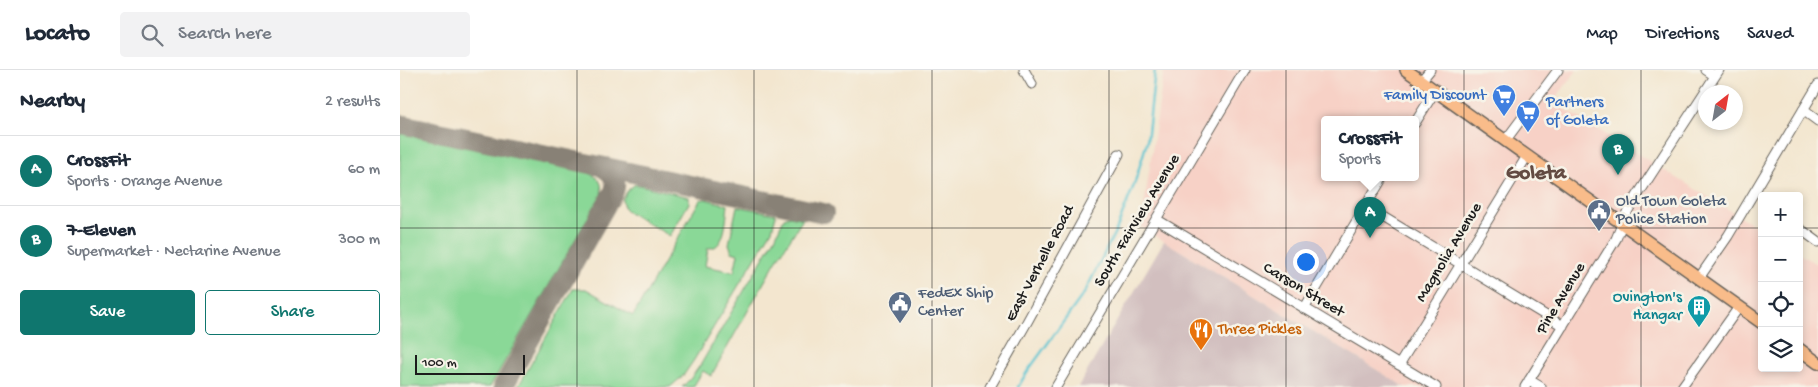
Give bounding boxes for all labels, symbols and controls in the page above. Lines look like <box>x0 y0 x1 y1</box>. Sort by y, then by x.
search box <box>120 12 470 57</box>
text: Locato <box>25 20 90 49</box>
icon: search <box>138 21 166 49</box>
text: Search here <box>178 23 272 46</box>
text: Map <box>1586 24 1618 45</box>
text: Directions <box>1646 24 1719 45</box>
text: Saved <box>1747 24 1793 45</box>
supermarket icon: Family Discount <box>1491 83 1517 117</box>
north arrow <box>1698 85 1743 130</box>
place label: Family Discount <box>1383 87 1487 106</box>
text: Nearby <box>20 90 85 115</box>
text: 2 results <box>325 93 380 112</box>
place label: Partners of Goleta <box>1545 94 1610 131</box>
supermarket icon: Partners of Goleta <box>1515 99 1541 133</box>
popup <box>1321 116 1419 181</box>
text: CrossFit <box>1339 128 1401 151</box>
pin: B <box>1602 134 1634 175</box>
text: CrossFit <box>67 150 129 173</box>
street label: South Fairview Avenue <box>1091 151 1186 291</box>
text: Sports <box>1339 151 1380 170</box>
text: A <box>31 161 41 180</box>
text: 60 m <box>348 161 380 180</box>
district label: Goleta <box>1506 162 1567 187</box>
text: Sports · Orange Avenue <box>67 173 222 192</box>
map controls <box>1758 192 1803 372</box>
button: + <box>1758 192 1803 237</box>
place label: Old Town Goleta Police Station <box>1615 193 1727 230</box>
pin: A <box>1354 197 1386 238</box>
public building icon: Old Town Goleta Police Station <box>1586 198 1612 232</box>
street label: Magnolia Avenue <box>1413 199 1488 306</box>
street label: East Verhelle Road <box>1002 201 1080 325</box>
text: 7-Eleven <box>67 220 136 243</box>
text: B <box>32 231 40 250</box>
text: 300 m <box>338 231 380 250</box>
button: − <box>1758 237 1803 282</box>
text: Supermarket · Nectarine Avenue <box>67 243 281 262</box>
your location <box>1293 249 1319 275</box>
street label: Carson Street <box>1259 259 1348 323</box>
street label: Pine Avenue <box>1533 259 1591 339</box>
button: locate <box>1758 282 1803 327</box>
place label: FedEx Ship Center <box>917 285 993 322</box>
place label: Ovington's Hangar <box>1613 289 1683 326</box>
button: Save <box>20 290 195 335</box>
button: Share <box>205 290 380 335</box>
public building icon: FedEx Ship Center <box>887 290 913 324</box>
building icon: Ovington's Hangar <box>1686 294 1712 328</box>
restaurant icon: Three Pickles <box>1188 317 1214 351</box>
place label: Three Pickles <box>1217 321 1302 340</box>
button: layers <box>1758 327 1803 372</box>
scale bar <box>415 352 525 375</box>
text: 100 m <box>422 355 457 372</box>

